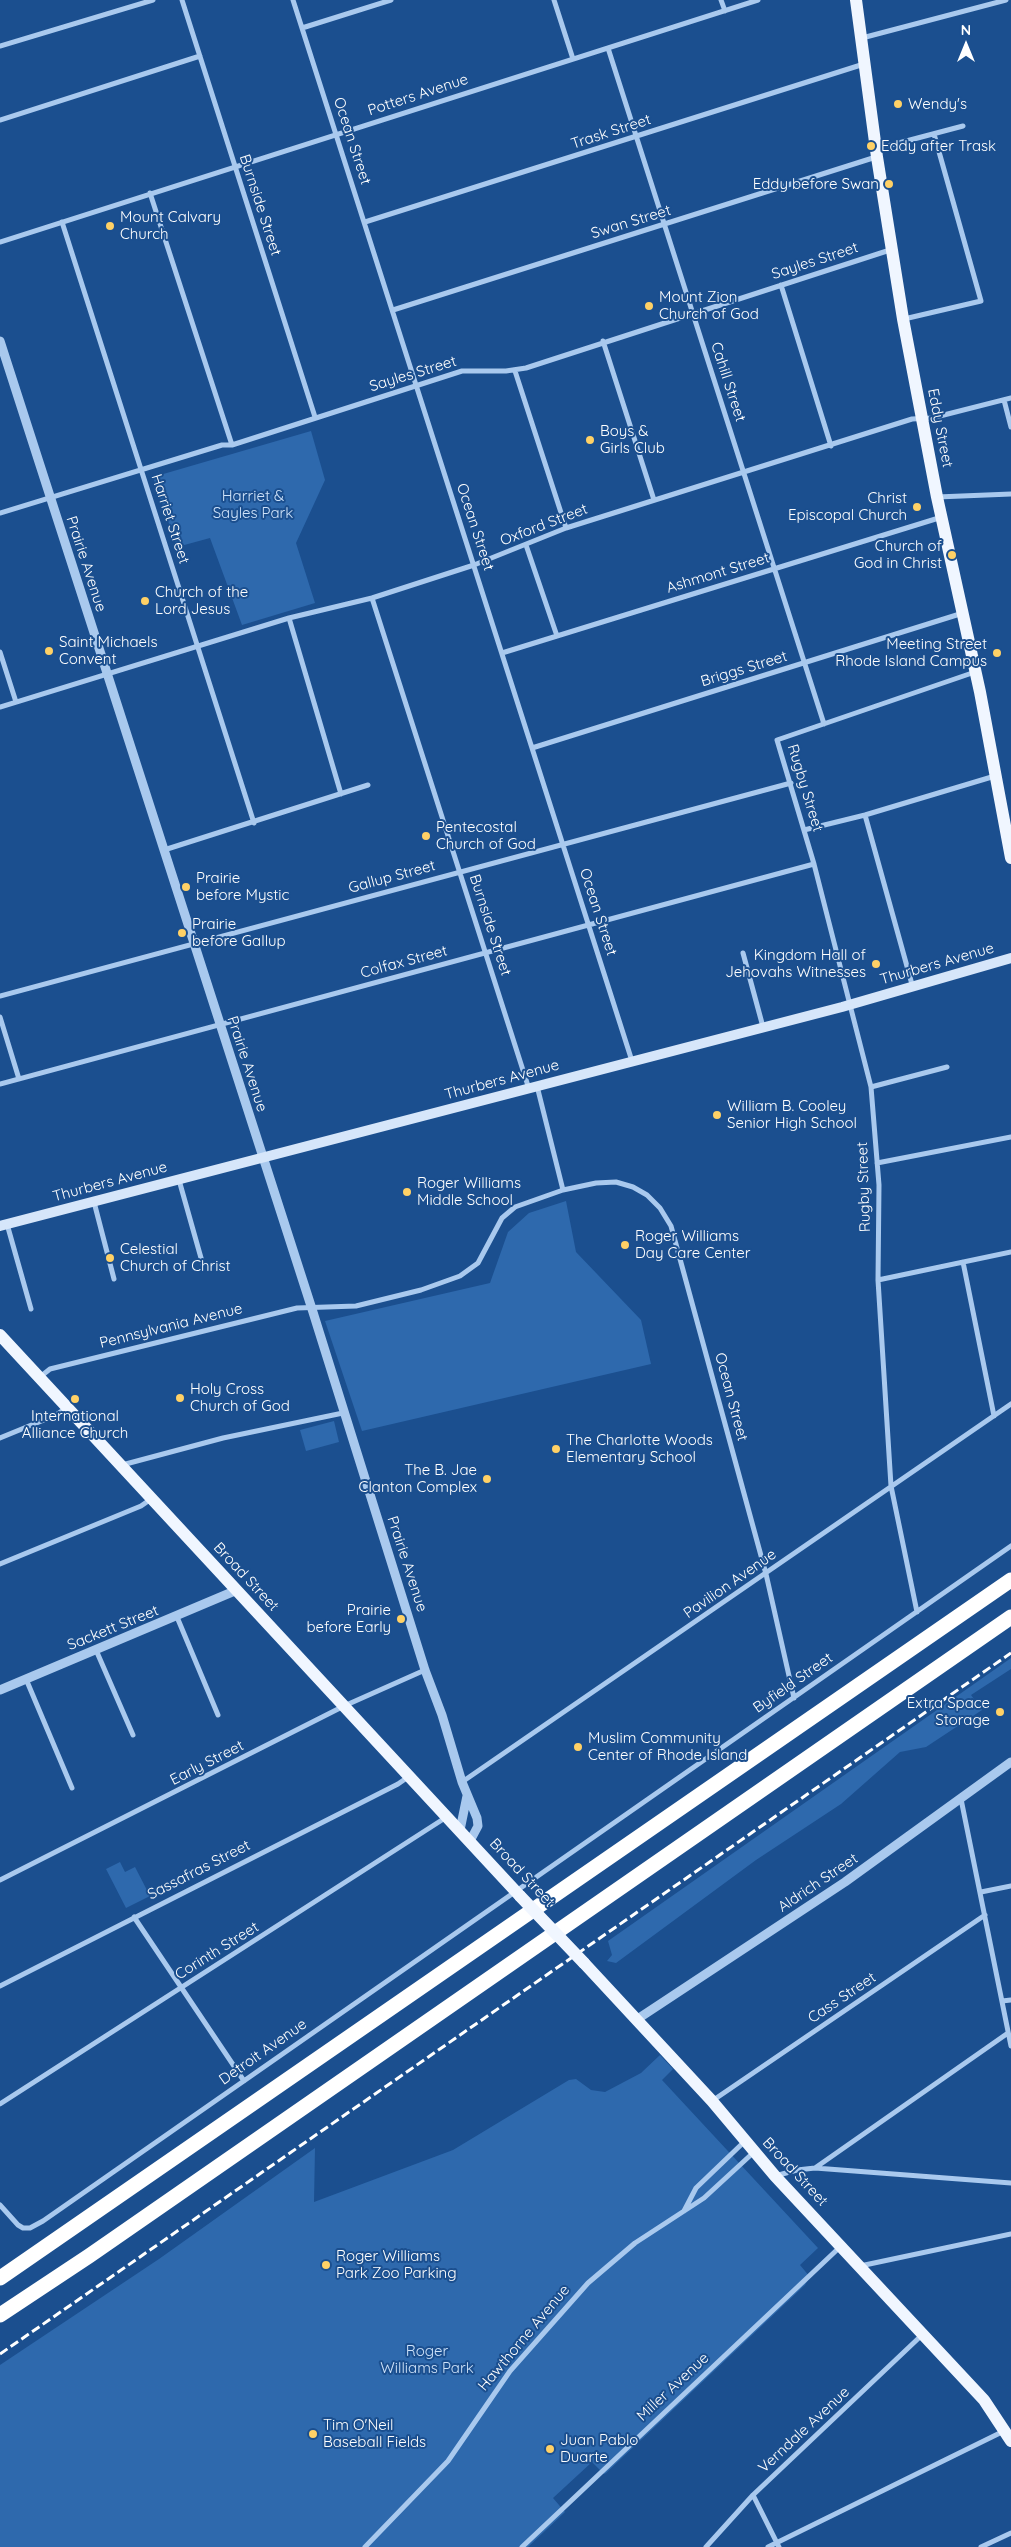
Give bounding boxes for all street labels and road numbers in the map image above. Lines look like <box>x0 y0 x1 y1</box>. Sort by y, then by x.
street label: Potters Avenue <box>365 70 471 120</box>
street label: Ocean Street <box>329 95 375 187</box>
street label: Trask Street <box>569 111 653 153</box>
street label: Burnside Street <box>235 152 285 258</box>
street label: Swan Street <box>589 201 673 243</box>
street label: Sayles Street <box>769 239 861 283</box>
street label: Cahill Street <box>707 340 749 424</box>
street label: Sayles Street <box>367 352 459 396</box>
street label: Eddy Street <box>924 387 956 469</box>
street label: Harriet Street <box>147 472 193 566</box>
street label: Ocean Street <box>452 481 498 573</box>
street label: Oxford Street <box>498 500 590 550</box>
street label: Prairie Avenue <box>62 514 110 614</box>
street label: Ashmont Street <box>664 549 772 597</box>
street label: Briggs Street <box>699 647 789 691</box>
street label: Rugby Street <box>783 742 827 834</box>
street label: Gallup Street <box>347 857 437 897</box>
street label: Ocean Street <box>575 866 621 958</box>
street label: Burnside Street <box>465 872 515 978</box>
street label: Thurbers Avenue <box>878 939 996 989</box>
street label: Colfax Street <box>359 942 449 982</box>
street label: Prairie Avenue <box>223 1014 271 1114</box>
street label: Thurbers Avenue <box>443 1056 561 1104</box>
street label: Rugby Street <box>853 1142 875 1232</box>
street label: Thurbers Avenue <box>51 1158 169 1206</box>
street label: Pennsylvania Avenue <box>98 1300 244 1352</box>
street label: Ocean Street <box>711 1351 751 1443</box>
street label: Prairie Avenue <box>383 1514 431 1614</box>
street label: Broad Street <box>210 1539 282 1615</box>
street label: Pavilion Avenue <box>680 1545 780 1623</box>
street label: Sackett Street <box>65 1602 161 1654</box>
street label: Byfield Street <box>750 1649 836 1717</box>
street label: Early Street <box>167 1737 247 1789</box>
street label: Broad Street <box>486 1835 558 1911</box>
street label: Sassafras Street <box>145 1836 253 1904</box>
street label: Aldrich Street <box>775 1850 861 1916</box>
street label: Corinth Street <box>172 1918 262 1984</box>
street label: Cass Street <box>805 1969 879 2027</box>
street label: Detroit Avenue <box>216 2015 310 2089</box>
street label: Broad Street <box>759 2134 831 2210</box>
street label: Hawthorne Avenue <box>474 2281 574 2395</box>
street label: Miller Avenue <box>633 2349 713 2425</box>
street label: Verndale Avenue <box>755 2383 853 2477</box>

